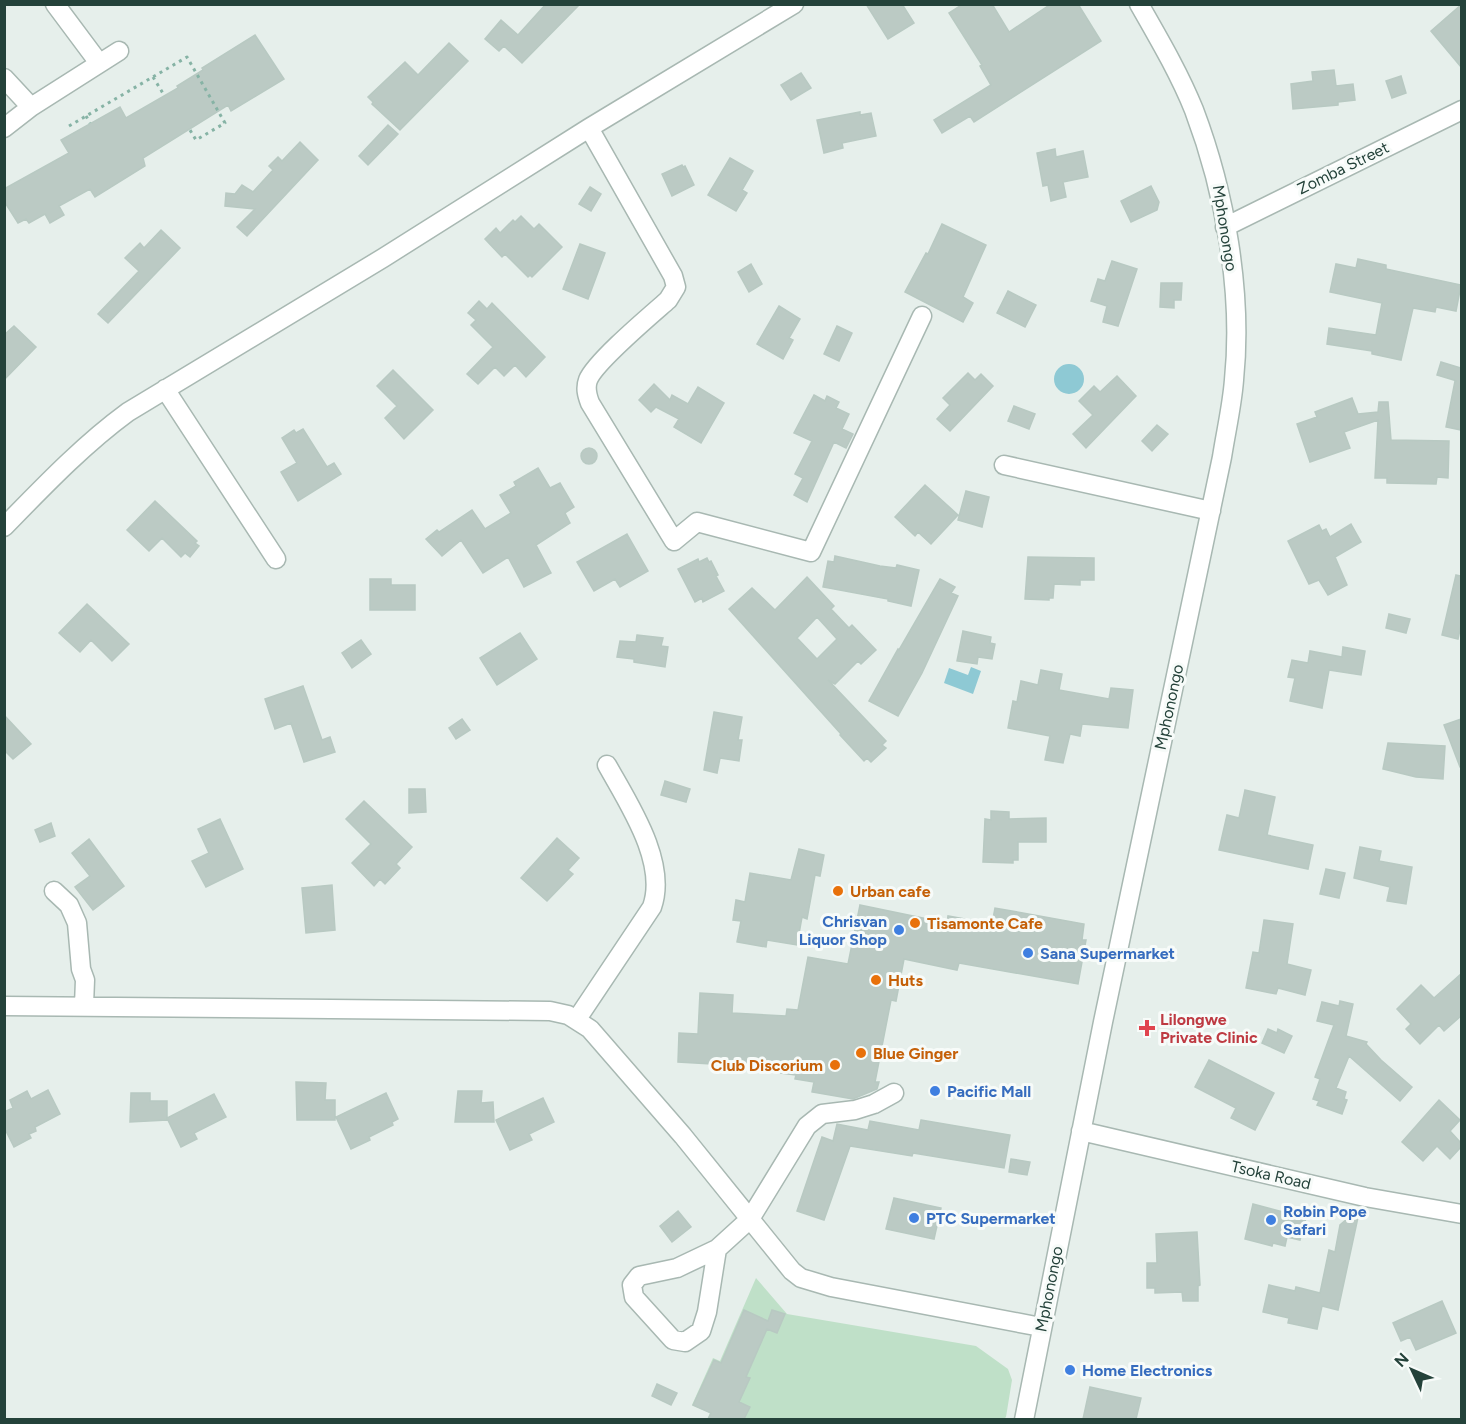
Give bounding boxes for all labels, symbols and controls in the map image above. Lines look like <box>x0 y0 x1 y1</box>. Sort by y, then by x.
street label: Zomba Street <box>1294 138 1392 198</box>
street label: Mphonongo <box>1209 184 1241 272</box>
street label: Mphonongo <box>1151 662 1187 752</box>
place label: Urban cafe <box>850 882 931 901</box>
marker: Urban cafe <box>831 884 845 898</box>
place label: Chrisvan Liquor Shop <box>799 912 887 949</box>
place label: Tisamonte Cafe <box>927 914 1043 933</box>
marker: Tisamonte Cafe <box>908 916 922 930</box>
marker: Chrisvan Liquor Shop <box>892 923 906 937</box>
place label: Sana Supermarket <box>1040 944 1175 963</box>
marker: Sana Supermarket <box>1021 946 1035 960</box>
place label: Huts <box>888 971 924 990</box>
marker: Huts <box>869 973 883 987</box>
place label: Lilongwe Private Clinic <box>1160 1010 1258 1047</box>
marker: Lilongwe Private Clinic <box>1138 1019 1156 1037</box>
place label: Blue Ginger <box>873 1044 958 1063</box>
marker: Blue Ginger <box>854 1046 868 1060</box>
place label: Club Discorium <box>711 1056 823 1075</box>
marker: Club Discorium <box>828 1058 842 1072</box>
place label: Pacific Mall <box>947 1082 1031 1101</box>
marker: Pacific Mall <box>928 1084 942 1098</box>
street label: Tsoka Road <box>1229 1157 1313 1193</box>
place label: Robin Pope Safari <box>1283 1202 1367 1239</box>
place label: PTC Supermarket <box>926 1209 1056 1228</box>
marker: PTC Supermarket <box>907 1211 921 1225</box>
marker: Robin Pope Safari <box>1264 1213 1278 1227</box>
street label: Mphonongo <box>1031 1244 1067 1334</box>
north arrow <box>1382 1340 1442 1400</box>
text: N <box>1390 1349 1413 1371</box>
place label: Home Electronics <box>1082 1361 1213 1380</box>
marker: Home Electronics <box>1063 1363 1077 1377</box>

